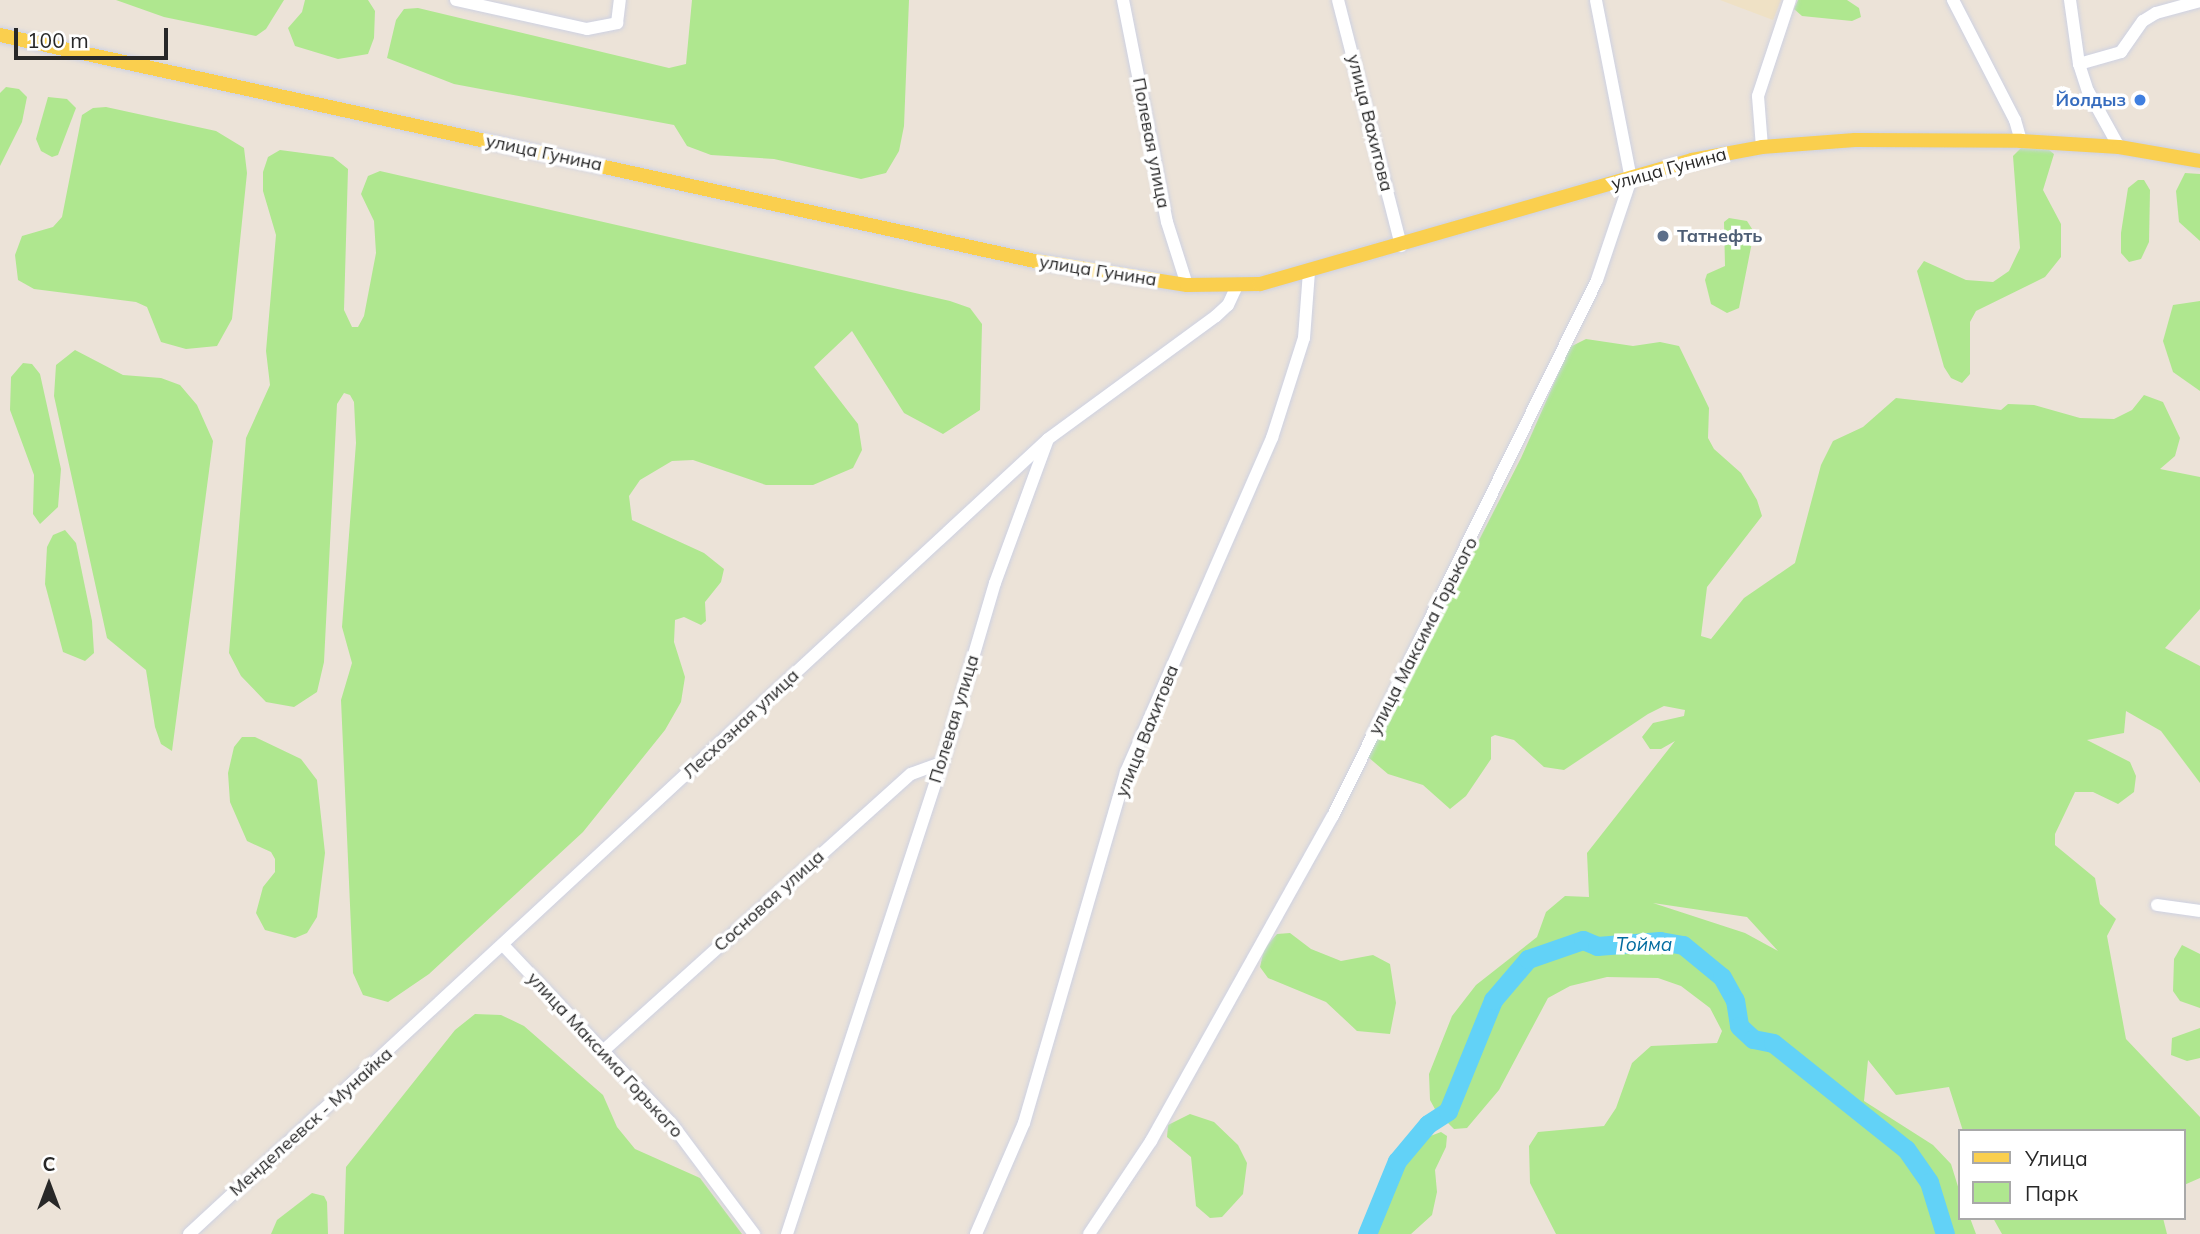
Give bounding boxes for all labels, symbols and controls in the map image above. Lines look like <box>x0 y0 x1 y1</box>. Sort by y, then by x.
scale bar <box>18 14 172 58</box>
text: 100 m <box>27 27 89 53</box>
street label: улица Вахитова <box>1343 52 1397 194</box>
street label: Полевая улица <box>1128 76 1174 210</box>
place label: Йолдыз <box>2056 89 2126 111</box>
marker: Йолдыз <box>2132 92 2148 108</box>
street label: улица Гунина <box>484 130 604 176</box>
street label: улица Гунина <box>1609 143 1729 195</box>
place label: Татнефть <box>1677 225 1762 247</box>
marker: Татнефть <box>1655 228 1671 244</box>
street label: улица Гунина <box>1038 251 1158 291</box>
street label: улица Максима Горького <box>1364 534 1482 738</box>
street label: Полевая улица <box>924 652 984 786</box>
street label: улица Вахитова <box>1111 662 1183 800</box>
street label: Лесхозная улица <box>679 665 803 783</box>
street label: Сосновая улица <box>709 846 829 956</box>
water label: Тойма <box>1616 934 1672 956</box>
street label: улица Максима Горького <box>523 968 687 1142</box>
street label: Менделеевск - Мунайка <box>225 1043 397 1201</box>
legend <box>1958 1129 2186 1220</box>
text: Улица <box>2025 1145 2088 1171</box>
north arrow <box>14 1150 84 1220</box>
text: С <box>42 1152 56 1176</box>
text: Парк <box>2025 1180 2078 1206</box>

